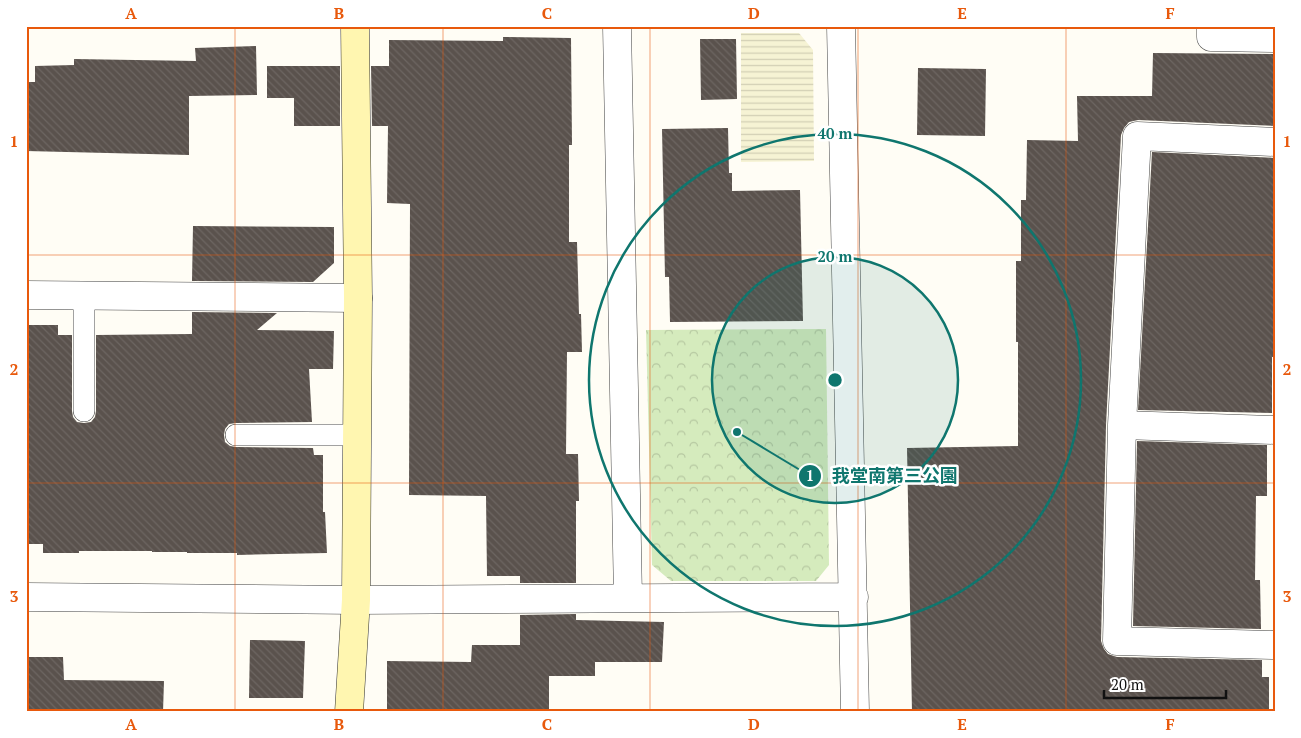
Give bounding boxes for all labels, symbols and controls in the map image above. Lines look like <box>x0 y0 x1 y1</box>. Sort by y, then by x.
text: A <box>125 2 137 24</box>
text: B <box>334 2 344 24</box>
text: C <box>542 2 552 24</box>
text: D <box>748 2 760 24</box>
text: E <box>957 2 967 24</box>
text: F <box>1165 2 1175 24</box>
text: 40 m <box>818 123 853 143</box>
text: 1 <box>9 130 19 152</box>
text: 1 <box>1282 130 1292 152</box>
text: 20 m <box>818 246 853 266</box>
text: 2 <box>9 358 19 380</box>
text: 2 <box>1282 358 1292 380</box>
centre of rings <box>826 371 844 389</box>
callout: 我堂南第三公園 <box>797 459 968 492</box>
text: 我堂南第三公園 <box>832 463 958 487</box>
text: 1 <box>806 465 814 485</box>
text: 3 <box>9 585 19 607</box>
text: 3 <box>1282 585 1292 607</box>
scale bar <box>1104 668 1226 700</box>
text: 20 m <box>1111 674 1144 694</box>
text: A <box>125 713 137 735</box>
text: B <box>334 713 344 735</box>
text: C <box>542 713 552 735</box>
text: D <box>748 713 760 735</box>
text: E <box>957 713 967 735</box>
text: F <box>1165 713 1175 735</box>

